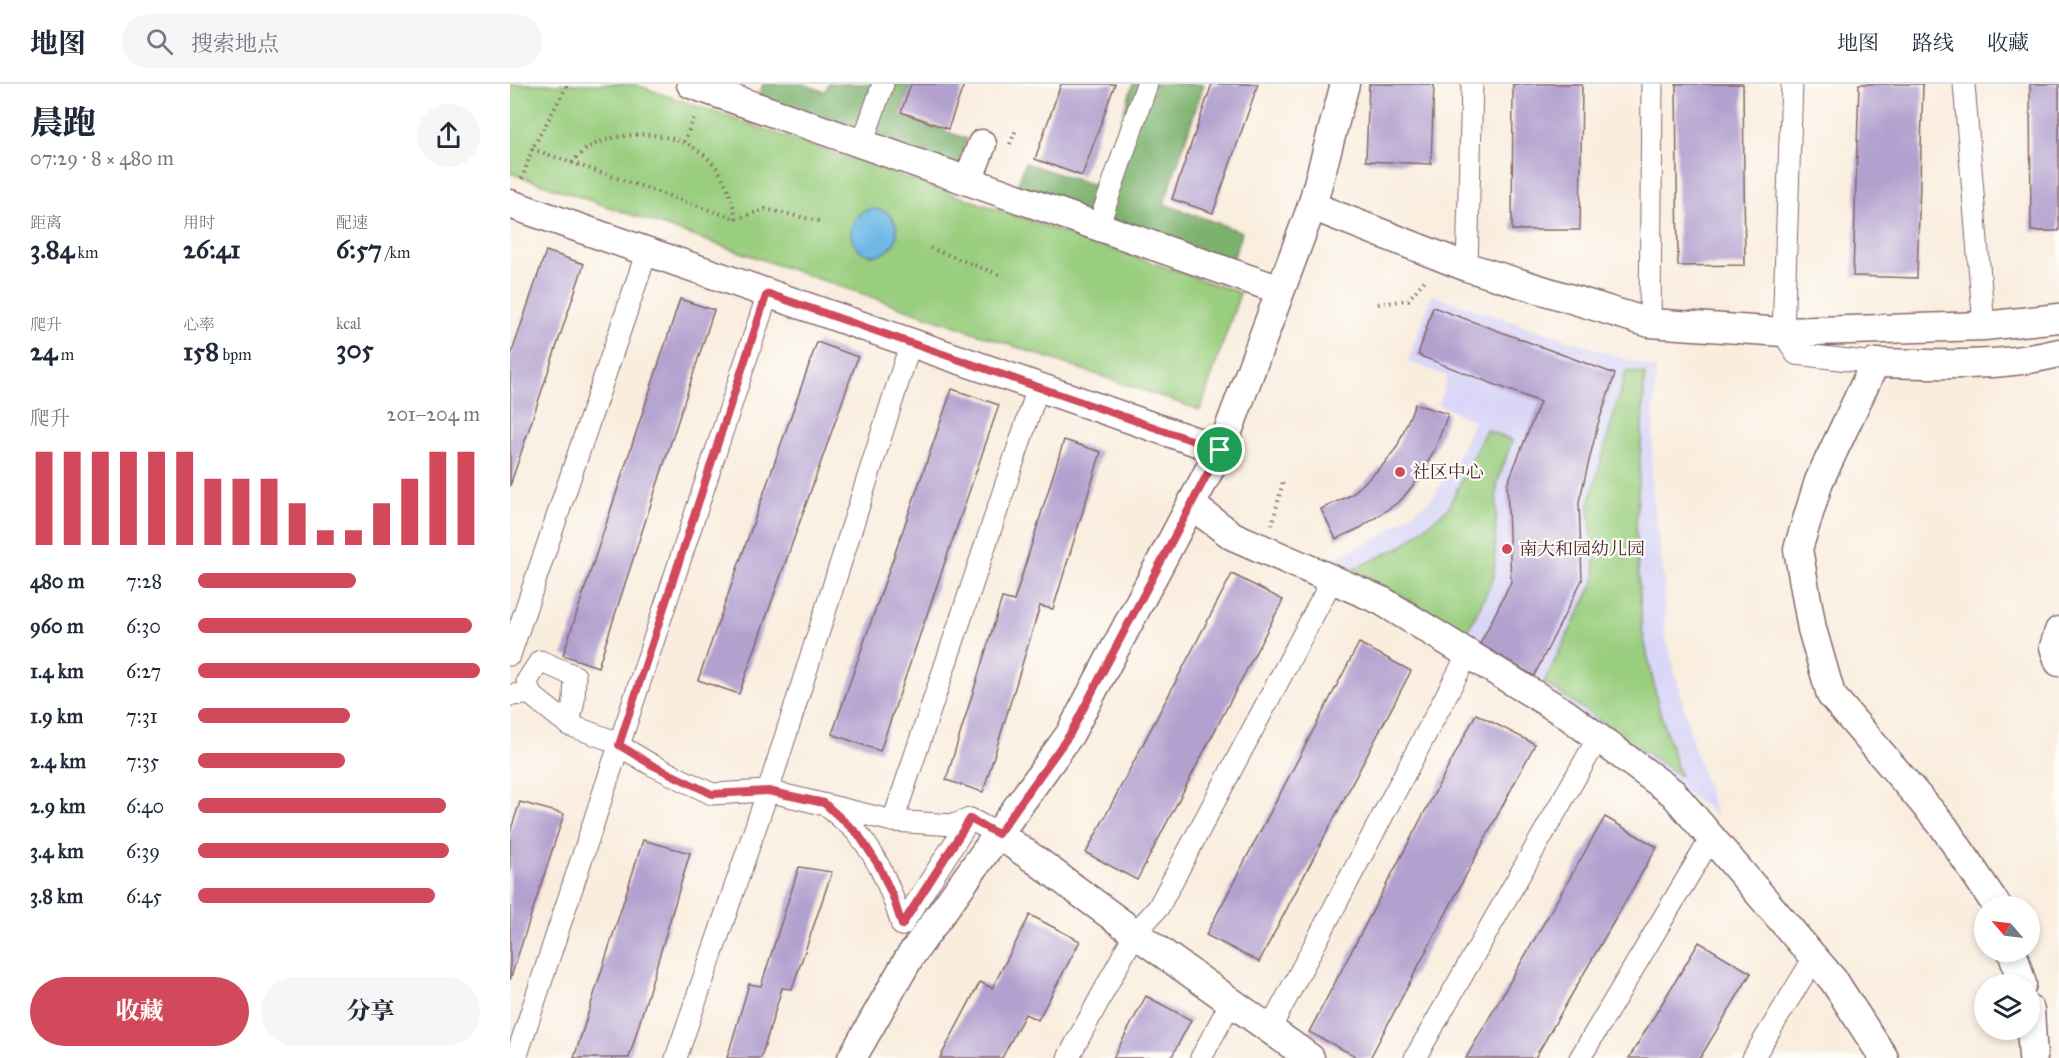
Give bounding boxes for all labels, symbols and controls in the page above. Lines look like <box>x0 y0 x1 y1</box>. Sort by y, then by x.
search box <box>122 14 542 68</box>
icon: search <box>143 25 176 58</box>
text: 地图 <box>30 26 86 61</box>
text: 搜索地点 <box>191 30 279 57</box>
text: 地图 <box>1837 30 1879 56</box>
text: 路线 <box>1912 30 1954 56</box>
text: 收藏 <box>1987 30 2029 56</box>
text: 晨跑 <box>30 103 96 143</box>
button: share <box>417 104 480 167</box>
text: 07:29 · 8 × 480 m <box>30 146 174 170</box>
text: 距离 <box>30 213 62 232</box>
text: 用时 <box>183 213 215 232</box>
text: 配速 <box>336 213 368 232</box>
text: 3.84 <box>30 233 74 265</box>
text: 26:41 <box>183 233 240 265</box>
text: 6:57 <box>336 233 382 265</box>
text: km <box>74 243 98 262</box>
text: /km <box>382 243 410 262</box>
text: kcal <box>336 314 361 333</box>
text: 爬升 <box>30 315 62 334</box>
text: 心率 <box>183 315 215 334</box>
text: 305 <box>336 333 374 365</box>
text: 24 <box>30 335 57 367</box>
text: 158 <box>183 335 219 367</box>
text: m <box>57 345 74 364</box>
text: bpm <box>219 345 252 364</box>
text: 201–204 m <box>387 402 480 426</box>
text: 爬升 <box>30 406 70 430</box>
pin <box>1194 424 1245 475</box>
icon: arrive <box>1203 433 1236 466</box>
place label: 社区中心 <box>1412 461 1484 483</box>
marker: 社区中心 <box>1393 465 1407 479</box>
place label: 南大和园幼儿园 <box>1519 538 1645 560</box>
marker: 南大和园幼儿园 <box>1500 542 1514 556</box>
text: 480 m <box>30 569 85 593</box>
text: 7:28 <box>126 569 162 593</box>
text: 960 m <box>30 614 84 638</box>
text: 6:30 <box>126 614 161 638</box>
text: 1.4 km <box>30 659 84 683</box>
text: 6:27 <box>126 659 161 683</box>
text: 1.9 km <box>30 704 83 728</box>
text: 7:31 <box>126 704 158 728</box>
text: 2.4 km <box>30 749 86 773</box>
text: 7:35 <box>126 749 159 773</box>
text: 2.9 km <box>30 794 86 818</box>
text: 6:40 <box>126 794 164 818</box>
text: 3.4 km <box>30 839 84 863</box>
text: 6:39 <box>126 839 160 863</box>
text: 3.8 km <box>30 884 83 908</box>
text: 6:45 <box>126 884 162 908</box>
north arrow <box>1974 896 2040 962</box>
map controls <box>1974 896 2040 1040</box>
button: layers <box>1974 974 2040 1040</box>
button: 收藏 <box>30 977 249 1046</box>
button: 分享 <box>261 977 480 1046</box>

